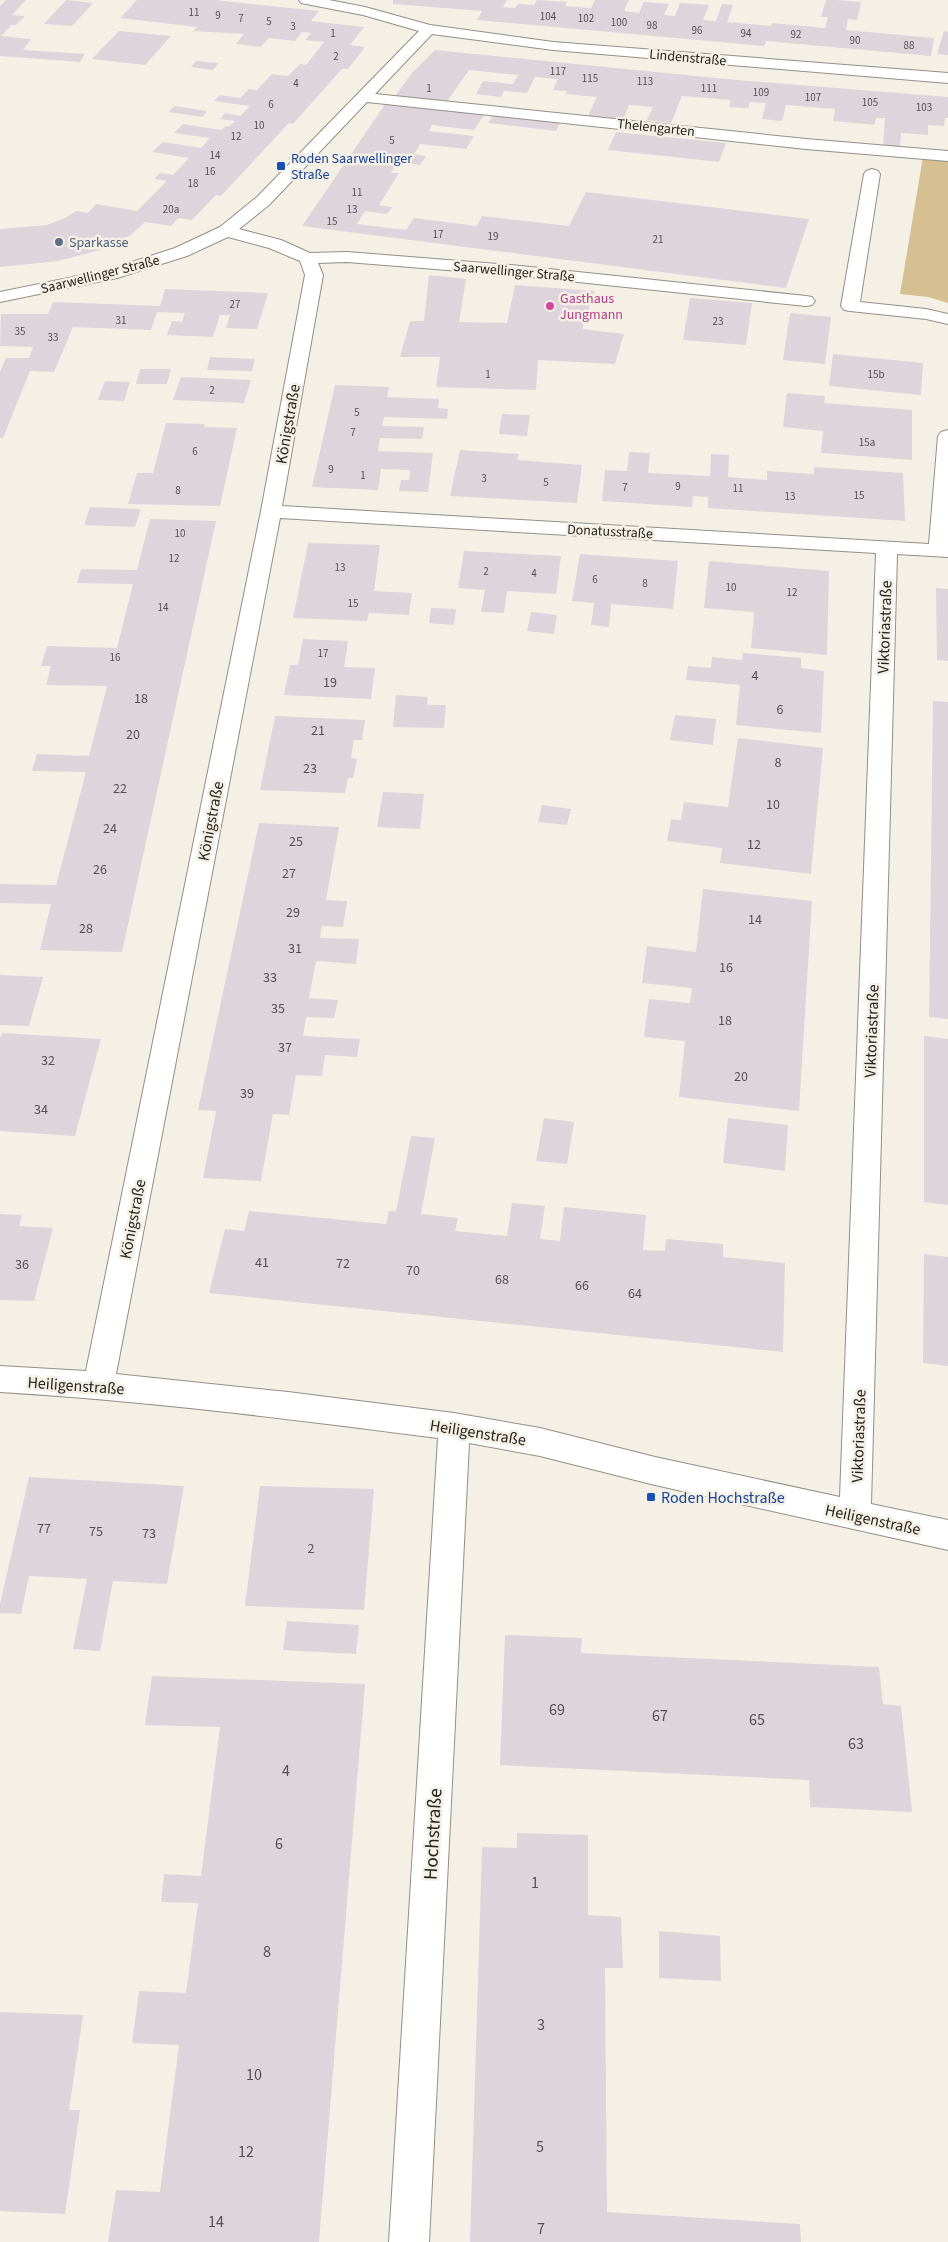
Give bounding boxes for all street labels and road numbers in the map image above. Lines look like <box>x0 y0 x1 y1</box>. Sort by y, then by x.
street label: Lindenstraße <box>649 45 727 71</box>
street label: Thelengarten <box>616 114 696 142</box>
street label: Saarwellinger Straße <box>39 251 162 299</box>
street label: Saarwellinger Straße <box>452 257 576 287</box>
street label: Königstraße <box>270 382 306 466</box>
street label: Donatusstraße <box>567 520 653 544</box>
street label: Viktoriastraße <box>872 580 898 674</box>
street label: Königstraße <box>192 779 229 863</box>
street label: Viktoriastraße <box>859 984 885 1078</box>
street label: Königstraße <box>114 1177 151 1261</box>
street label: Heiligenstraße <box>27 1372 125 1400</box>
street label: Viktoriastraße <box>846 1389 872 1483</box>
street label: Heiligenstraße <box>428 1415 528 1451</box>
street label: Heiligenstraße <box>823 1499 923 1541</box>
street label: Hochstraße <box>418 1788 449 1881</box>

